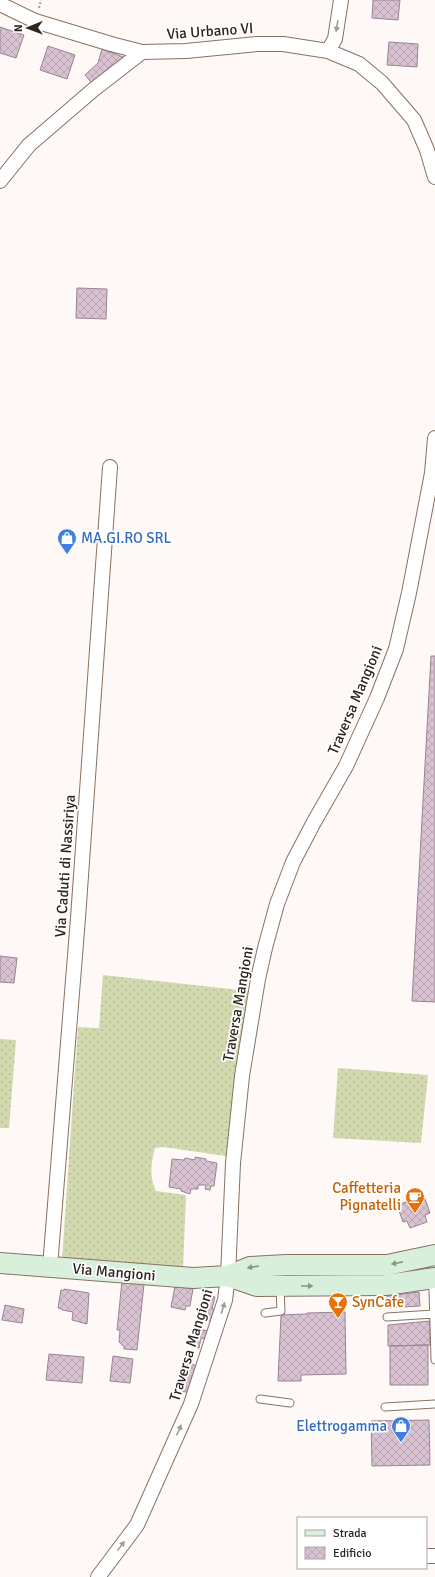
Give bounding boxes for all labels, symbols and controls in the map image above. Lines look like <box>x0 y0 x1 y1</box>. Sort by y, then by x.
north arrow <box>8 8 48 48</box>
street label: Via Urbano VI <box>166 19 254 43</box>
one-way arrow <box>334 20 340 33</box>
text: N <box>12 24 25 32</box>
shop icon: MA.GI.RO SRL <box>56 527 78 555</box>
place label: MA.GI.RO SRL <box>81 529 172 547</box>
street label: Traversa Mangioni <box>324 643 386 757</box>
street label: Via Caduti di Nassiriya <box>51 794 79 938</box>
street label: Traversa Mangioni <box>219 945 257 1063</box>
place label: Caffetteria Pignatelli <box>332 1179 401 1214</box>
cafe icon: Caffetteria Pignatelli <box>404 1186 426 1214</box>
street label: Via Mangioni <box>72 1259 156 1285</box>
one-way arrow <box>391 1260 403 1266</box>
one-way arrow <box>247 1264 259 1270</box>
one-way arrow <box>301 1283 314 1289</box>
street label: Traversa Mangioni <box>165 1287 217 1403</box>
bar icon: SynCafe <box>327 1291 349 1319</box>
place label: SynCafe <box>352 1293 404 1311</box>
one-way arrow <box>220 1301 226 1313</box>
shop icon: Elettrogamma <box>390 1415 412 1443</box>
place label: Elettrogamma <box>296 1417 387 1435</box>
one-way arrow <box>177 1424 183 1436</box>
legend <box>297 1517 427 1569</box>
text: Strada <box>333 1526 367 1541</box>
one-way arrow <box>117 1541 125 1551</box>
text: Edificio <box>333 1546 371 1561</box>

